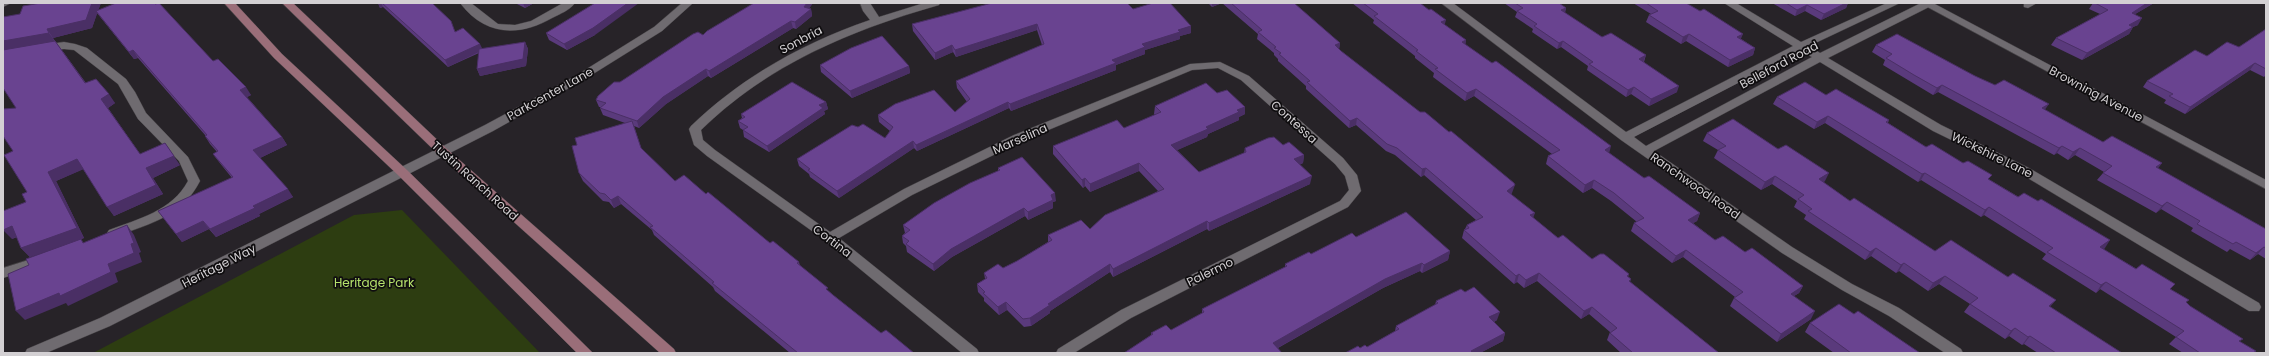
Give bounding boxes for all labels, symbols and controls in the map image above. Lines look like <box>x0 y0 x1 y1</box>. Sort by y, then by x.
street label: Sonbria <box>776 21 825 58</box>
street label: Belleford Road <box>1736 37 1821 92</box>
street label: Browning Avenue <box>2046 62 2146 125</box>
street label: Parkcenter Lane <box>504 63 596 124</box>
street label: Contessa <box>1267 96 1321 147</box>
street label: Marselina <box>990 119 1050 158</box>
street label: Wickshire Lane <box>1949 127 2036 182</box>
street label: Tustin Ranch Road <box>428 137 522 224</box>
street label: Ranchwood Road <box>1647 148 1743 223</box>
street label: Cortina <box>809 220 855 261</box>
street label: Heritage Way <box>179 239 259 292</box>
street label: Palermo <box>1184 253 1236 290</box>
park label: Heritage Park <box>334 274 415 291</box>

